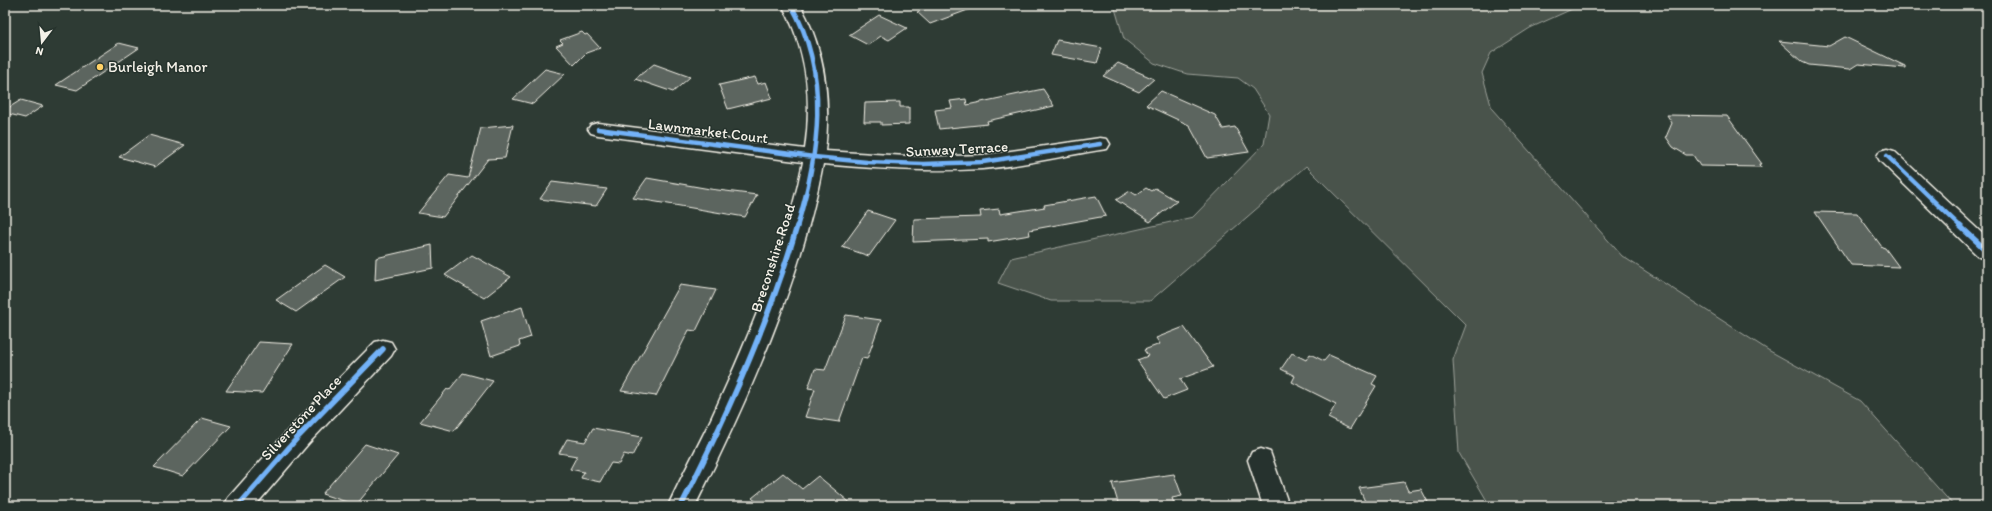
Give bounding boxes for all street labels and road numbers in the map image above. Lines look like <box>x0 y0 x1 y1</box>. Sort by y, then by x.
street label: Lawnmarket Court <box>647 115 769 147</box>
street label: Sunway Terrace <box>905 137 1009 161</box>
street label: Breconshire Road <box>747 201 799 315</box>
street label: Silverstone Place <box>257 372 345 464</box>

